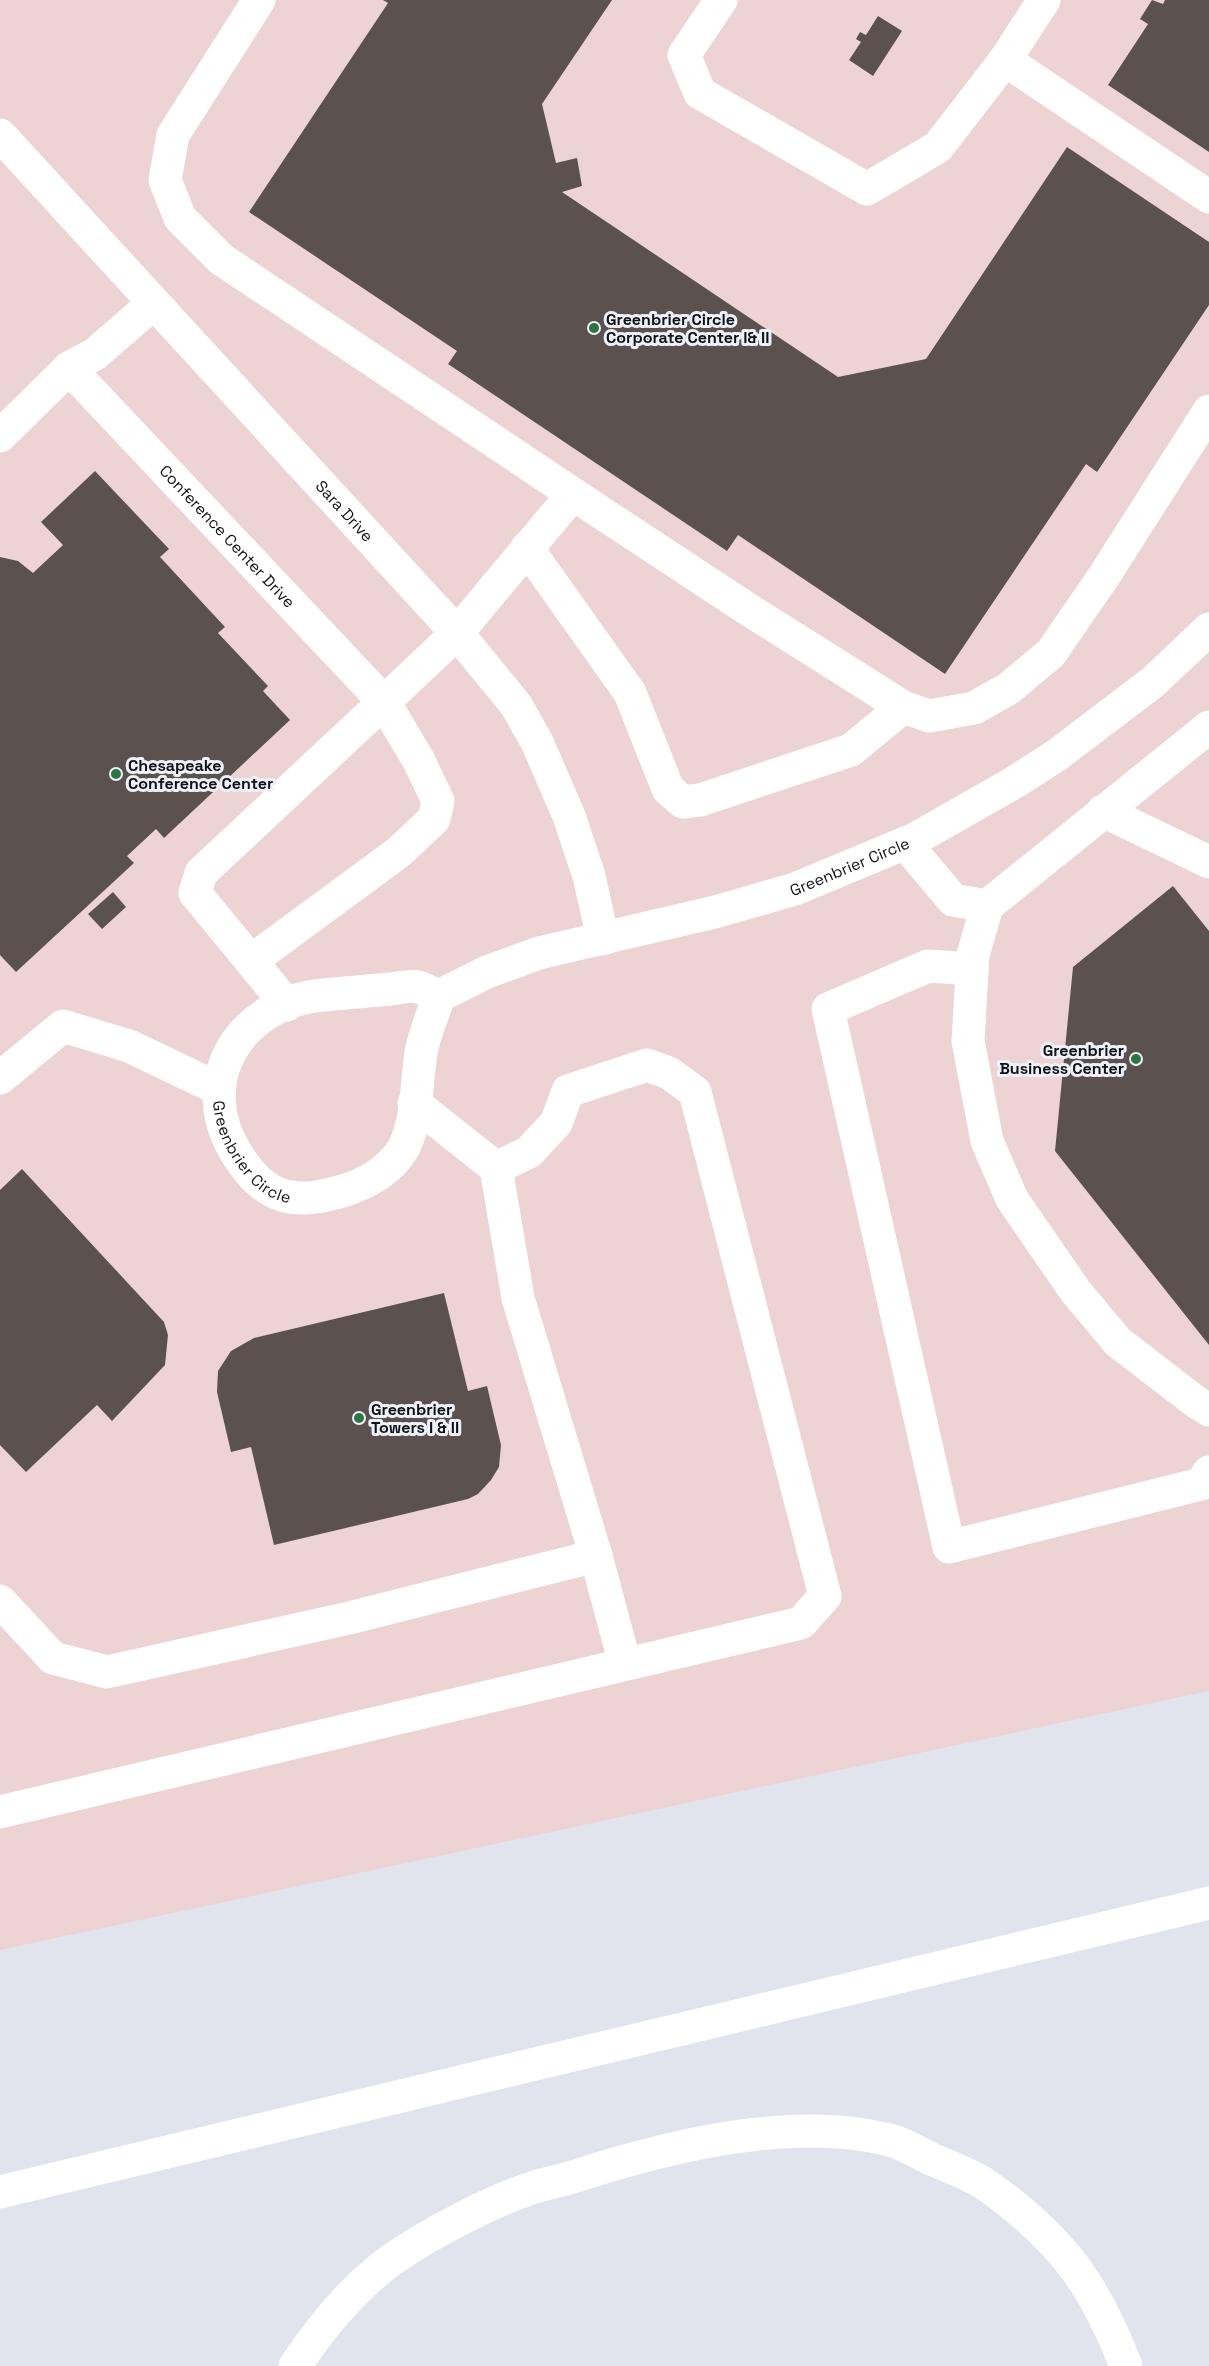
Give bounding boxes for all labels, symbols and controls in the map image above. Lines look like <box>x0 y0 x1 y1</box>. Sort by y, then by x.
place label: Greenbrier Circle Corporate Center I& II <box>606 309 770 348</box>
marker: Greenbrier Circle Corporate Center I& II <box>587 321 601 335</box>
street label: Conference Center Drive <box>155 460 300 612</box>
street label: Sara Drive <box>311 475 378 546</box>
place label: Chesapeake Conference Center <box>128 755 273 794</box>
marker: Chesapeake Conference Center <box>109 767 123 781</box>
street label: Greenbrier Circle <box>786 832 913 901</box>
place label: Greenbrier Business Center <box>999 1040 1124 1079</box>
marker: Greenbrier Business Center <box>1129 1052 1143 1066</box>
street label: Greenbrier Circle <box>209 1100 293 1208</box>
place label: Greenbrier Towers I & II <box>371 1399 459 1438</box>
marker: Greenbrier Towers I & II <box>352 1411 366 1425</box>

